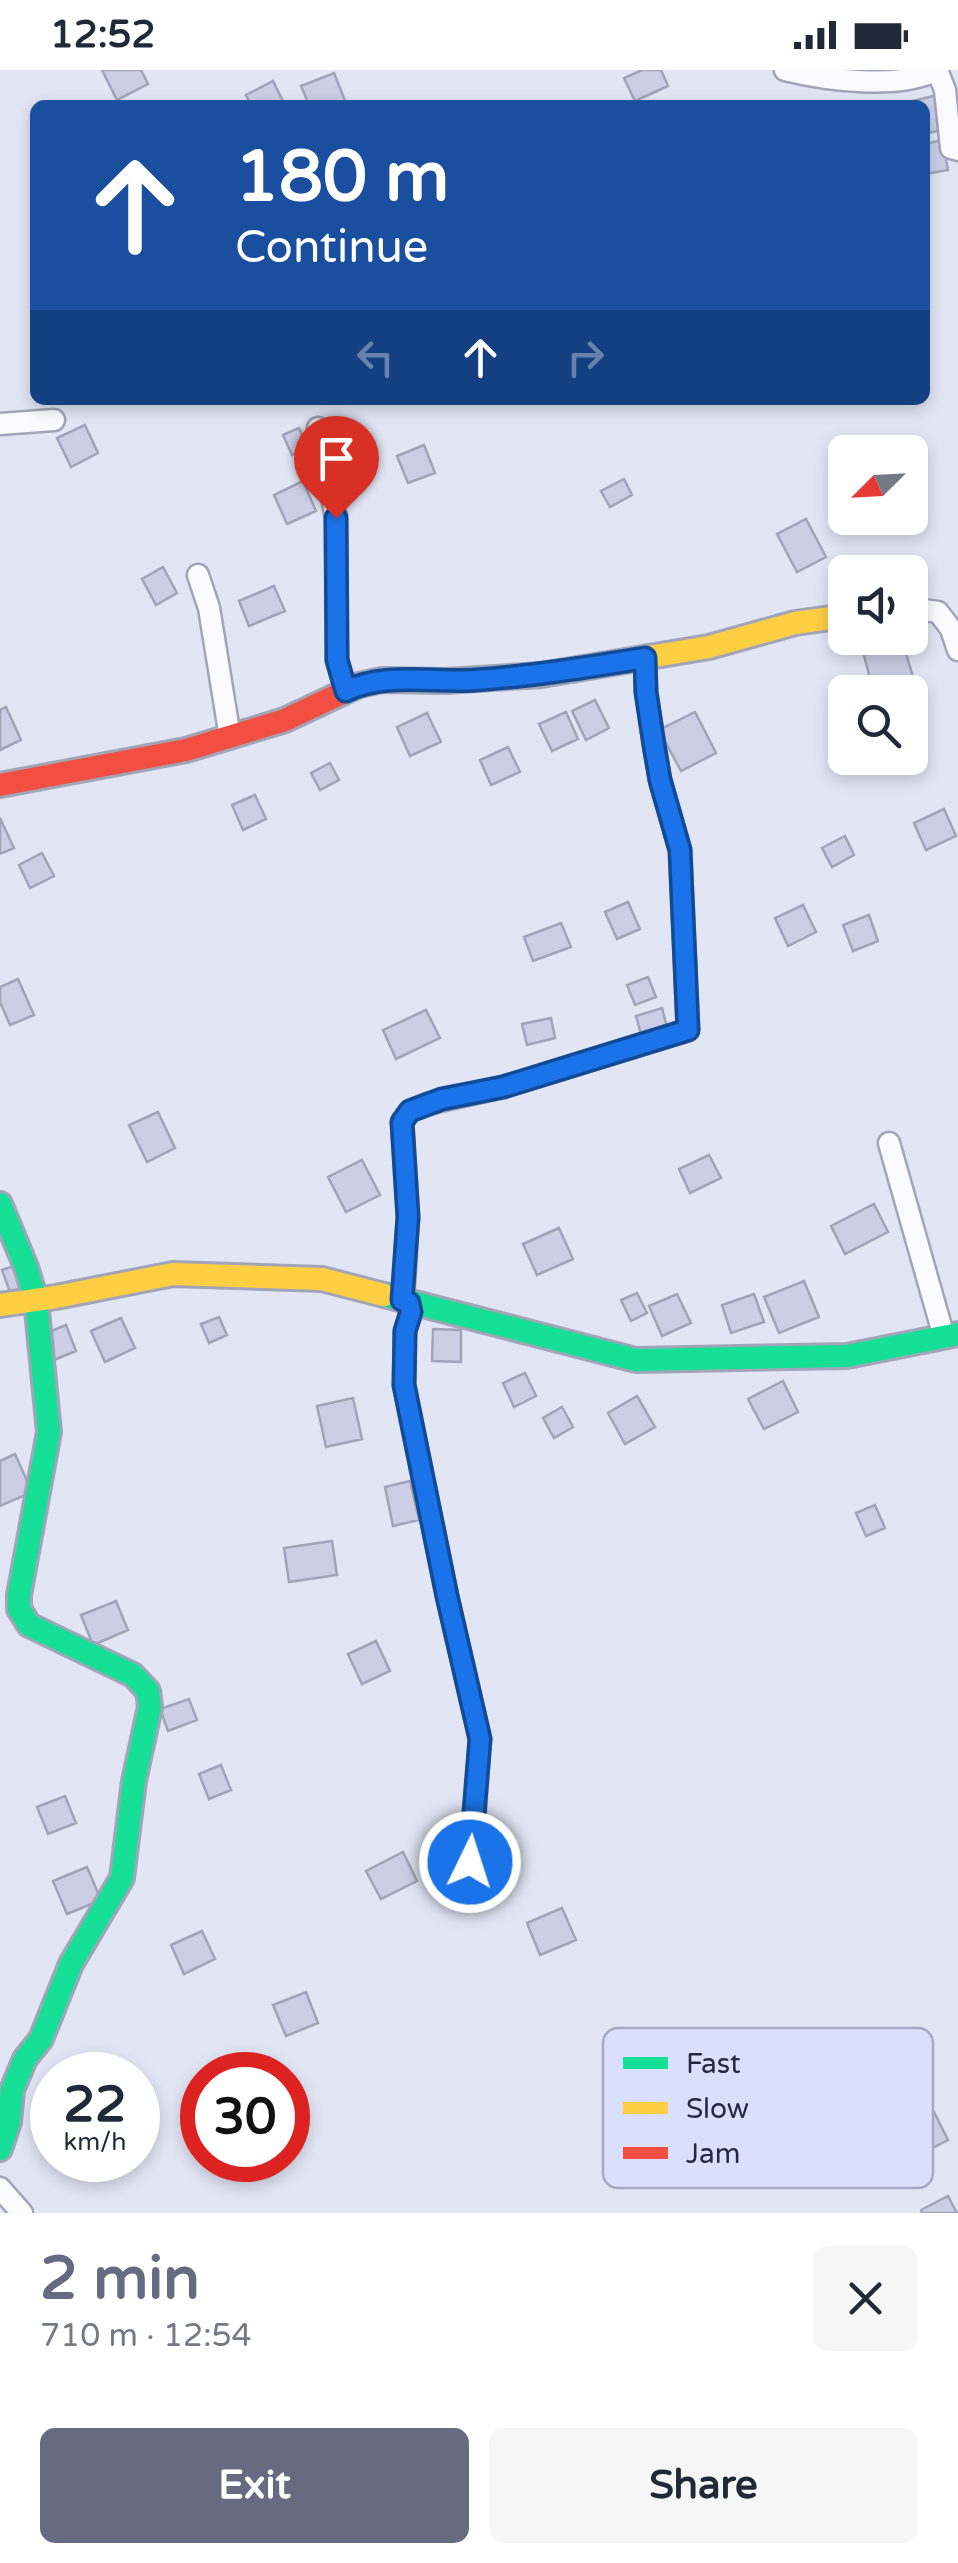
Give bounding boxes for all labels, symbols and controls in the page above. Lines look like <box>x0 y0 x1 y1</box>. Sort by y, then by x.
text: 12:52 <box>50 12 155 58</box>
text: 180 m <box>235 136 449 220</box>
icon: ahead <box>70 140 200 270</box>
text: Continue <box>235 221 428 275</box>
icon: left <box>348 330 403 385</box>
icon: ahead <box>453 330 508 385</box>
icon: right <box>558 330 613 385</box>
pin <box>294 416 379 519</box>
icon: arrive <box>309 431 364 486</box>
north arrow <box>828 435 928 535</box>
map controls <box>828 435 928 775</box>
button: sound <box>828 555 928 655</box>
button: search <box>828 675 928 775</box>
position arrow <box>418 1810 522 1914</box>
legend <box>603 2028 933 2188</box>
text: Fast <box>686 2047 741 2081</box>
speed limit sign: 30 <box>180 2052 310 2182</box>
text: 22 <box>64 2075 126 2135</box>
text: Slow <box>686 2092 749 2126</box>
text: km/h <box>64 2127 126 2157</box>
text: Jam <box>686 2137 741 2171</box>
text: 2 min <box>40 2243 200 2315</box>
button: close <box>813 2246 918 2351</box>
text: 710 m · 12:54 <box>40 2317 252 2355</box>
button: Exit <box>40 2428 469 2543</box>
button: Share <box>489 2428 918 2543</box>

